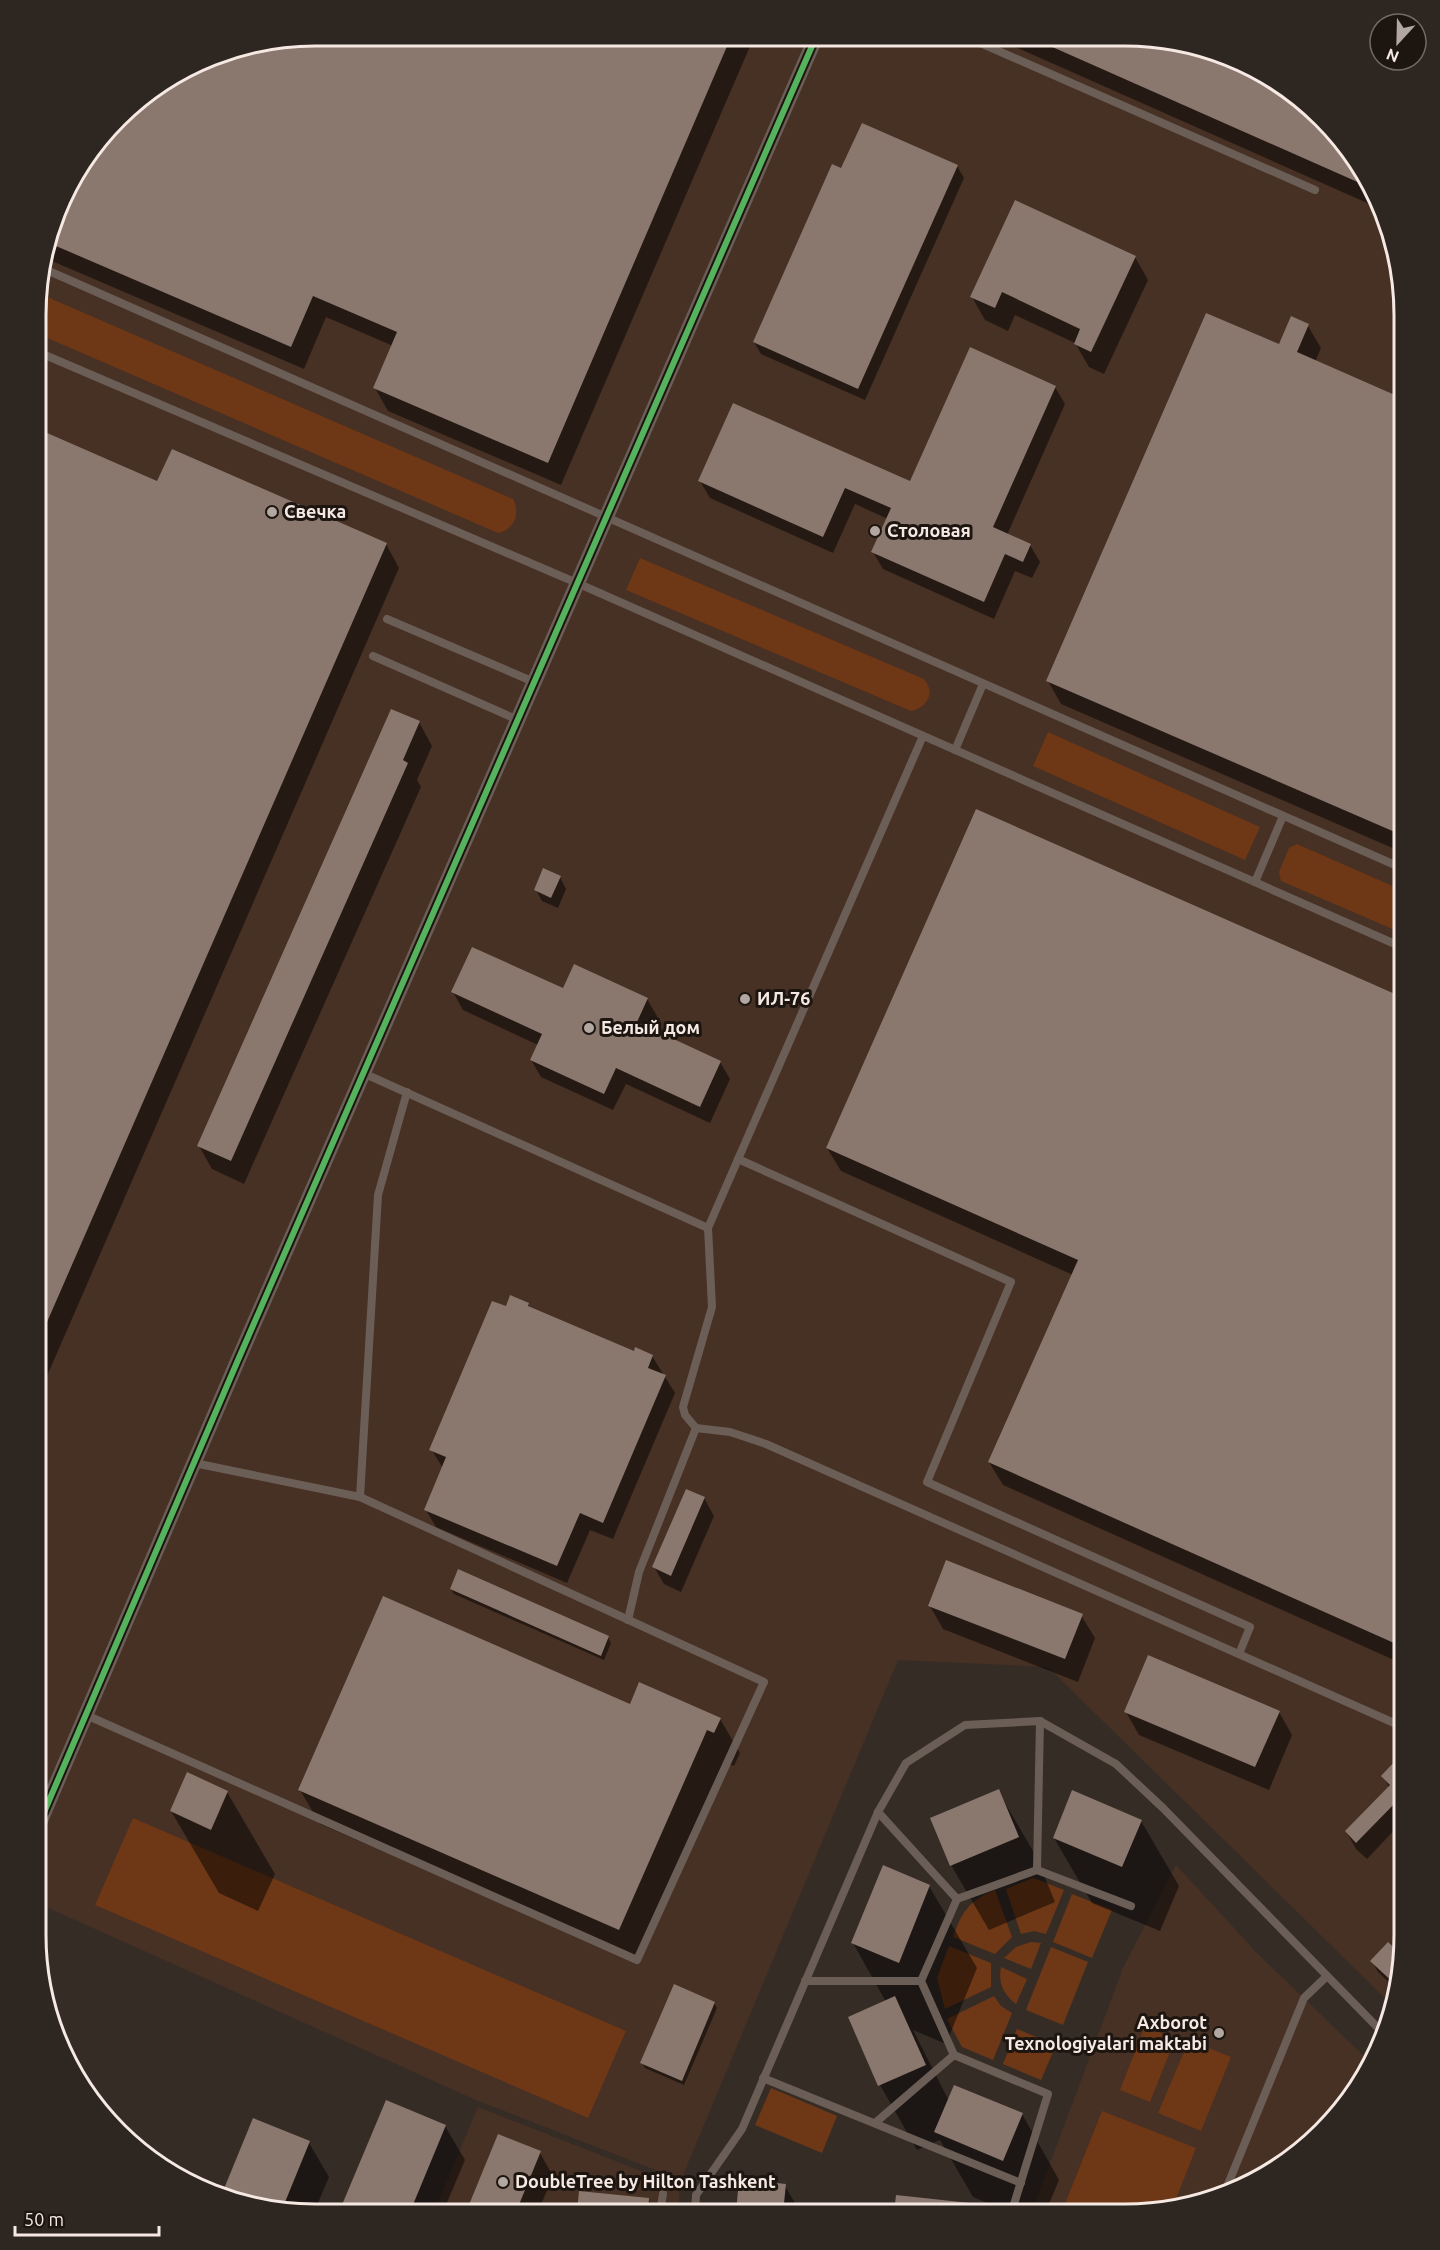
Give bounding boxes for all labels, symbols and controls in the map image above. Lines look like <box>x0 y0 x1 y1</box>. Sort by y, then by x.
north arrow <box>1368 12 1428 72</box>
text: N <box>1383 45 1401 66</box>
place label: Свечка <box>284 501 346 521</box>
marker: Свечка <box>265 505 279 519</box>
place label: Столовая <box>887 520 971 540</box>
marker: Столовая <box>868 524 882 538</box>
place label: ИЛ-76 <box>757 988 810 1008</box>
marker: ИЛ-76 <box>738 992 752 1006</box>
place label: Белый дом <box>601 1017 700 1037</box>
marker: Белый дом <box>582 1021 596 1035</box>
place label: Axborot Texnologiyalari maktabi <box>1005 2012 1207 2053</box>
marker: Axborot Texnologiyalari maktabi <box>1212 2026 1226 2040</box>
place label: DoubleTree by Hilton Tashkent <box>515 2171 776 2191</box>
marker: DoubleTree by Hilton Tashkent <box>496 2175 510 2189</box>
scale bar <box>15 2199 159 2237</box>
text: 50 m <box>24 2209 64 2229</box>

